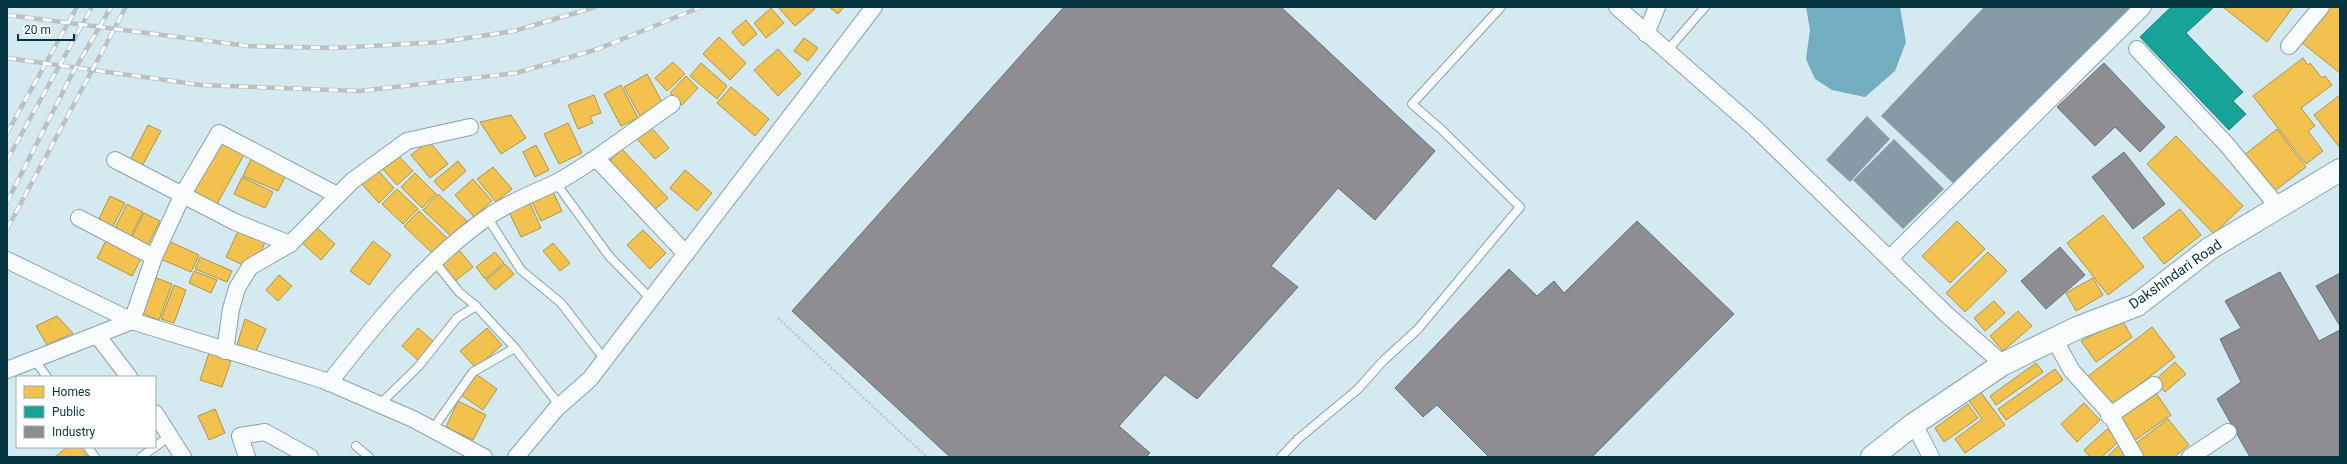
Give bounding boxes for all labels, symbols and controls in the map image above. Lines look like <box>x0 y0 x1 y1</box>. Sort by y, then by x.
scale bar <box>18 16 74 42</box>
text: 20 m <box>24 23 51 37</box>
street label: Dakshindari Road <box>2126 236 2224 312</box>
legend <box>16 376 156 448</box>
text: Homes <box>52 385 90 399</box>
text: Public <box>52 405 85 419</box>
text: Industry <box>52 425 96 439</box>

